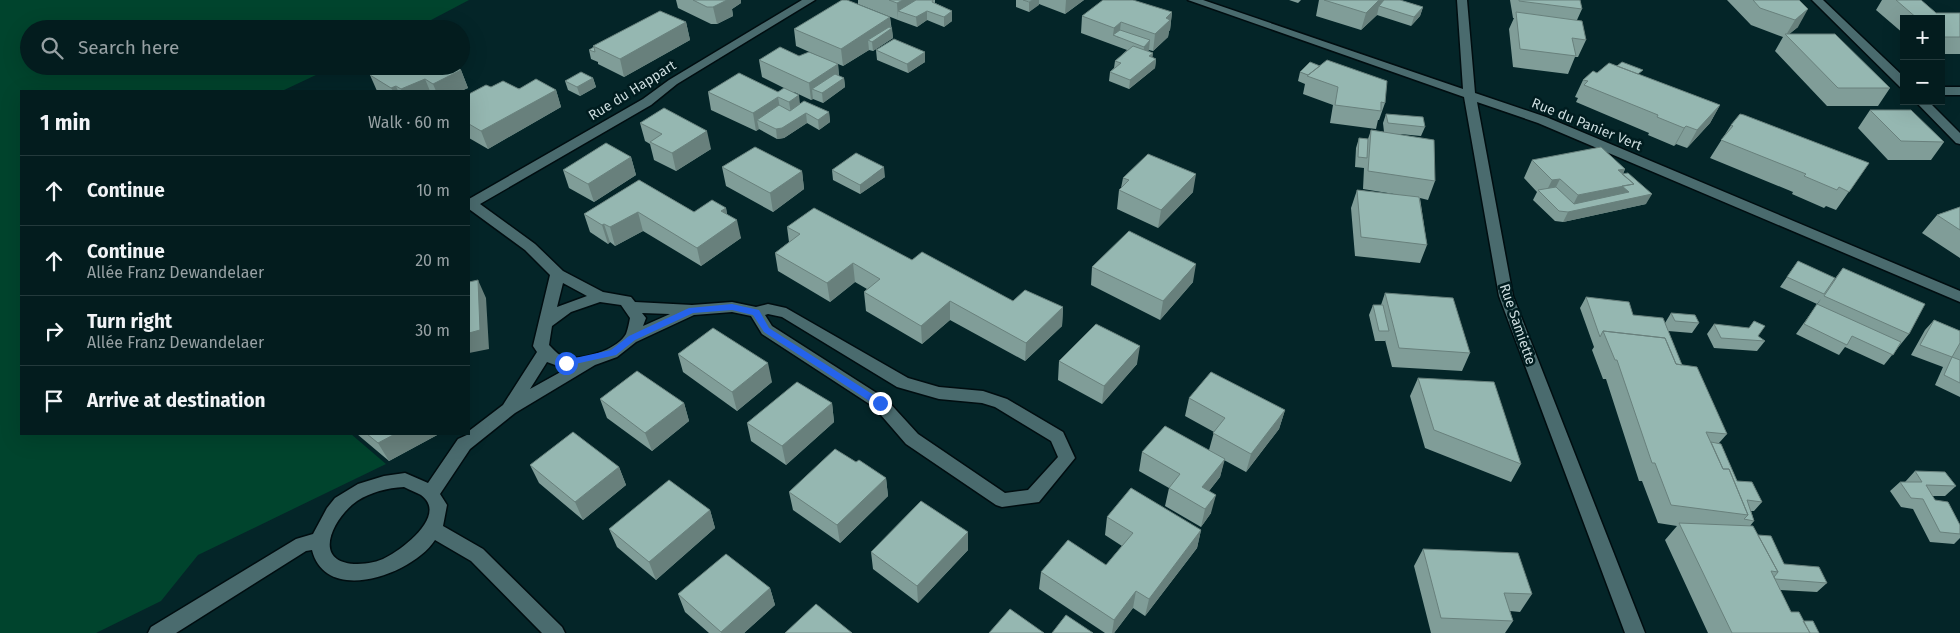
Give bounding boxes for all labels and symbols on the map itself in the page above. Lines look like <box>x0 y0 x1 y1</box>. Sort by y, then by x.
street label: Rue du Happart <box>585 56 680 124</box>
street label: Rue du Panier Vert <box>1529 95 1645 155</box>
street label: Rue Samiette <box>1496 282 1539 367</box>
route start <box>555 352 578 375</box>
route end <box>869 392 892 415</box>

